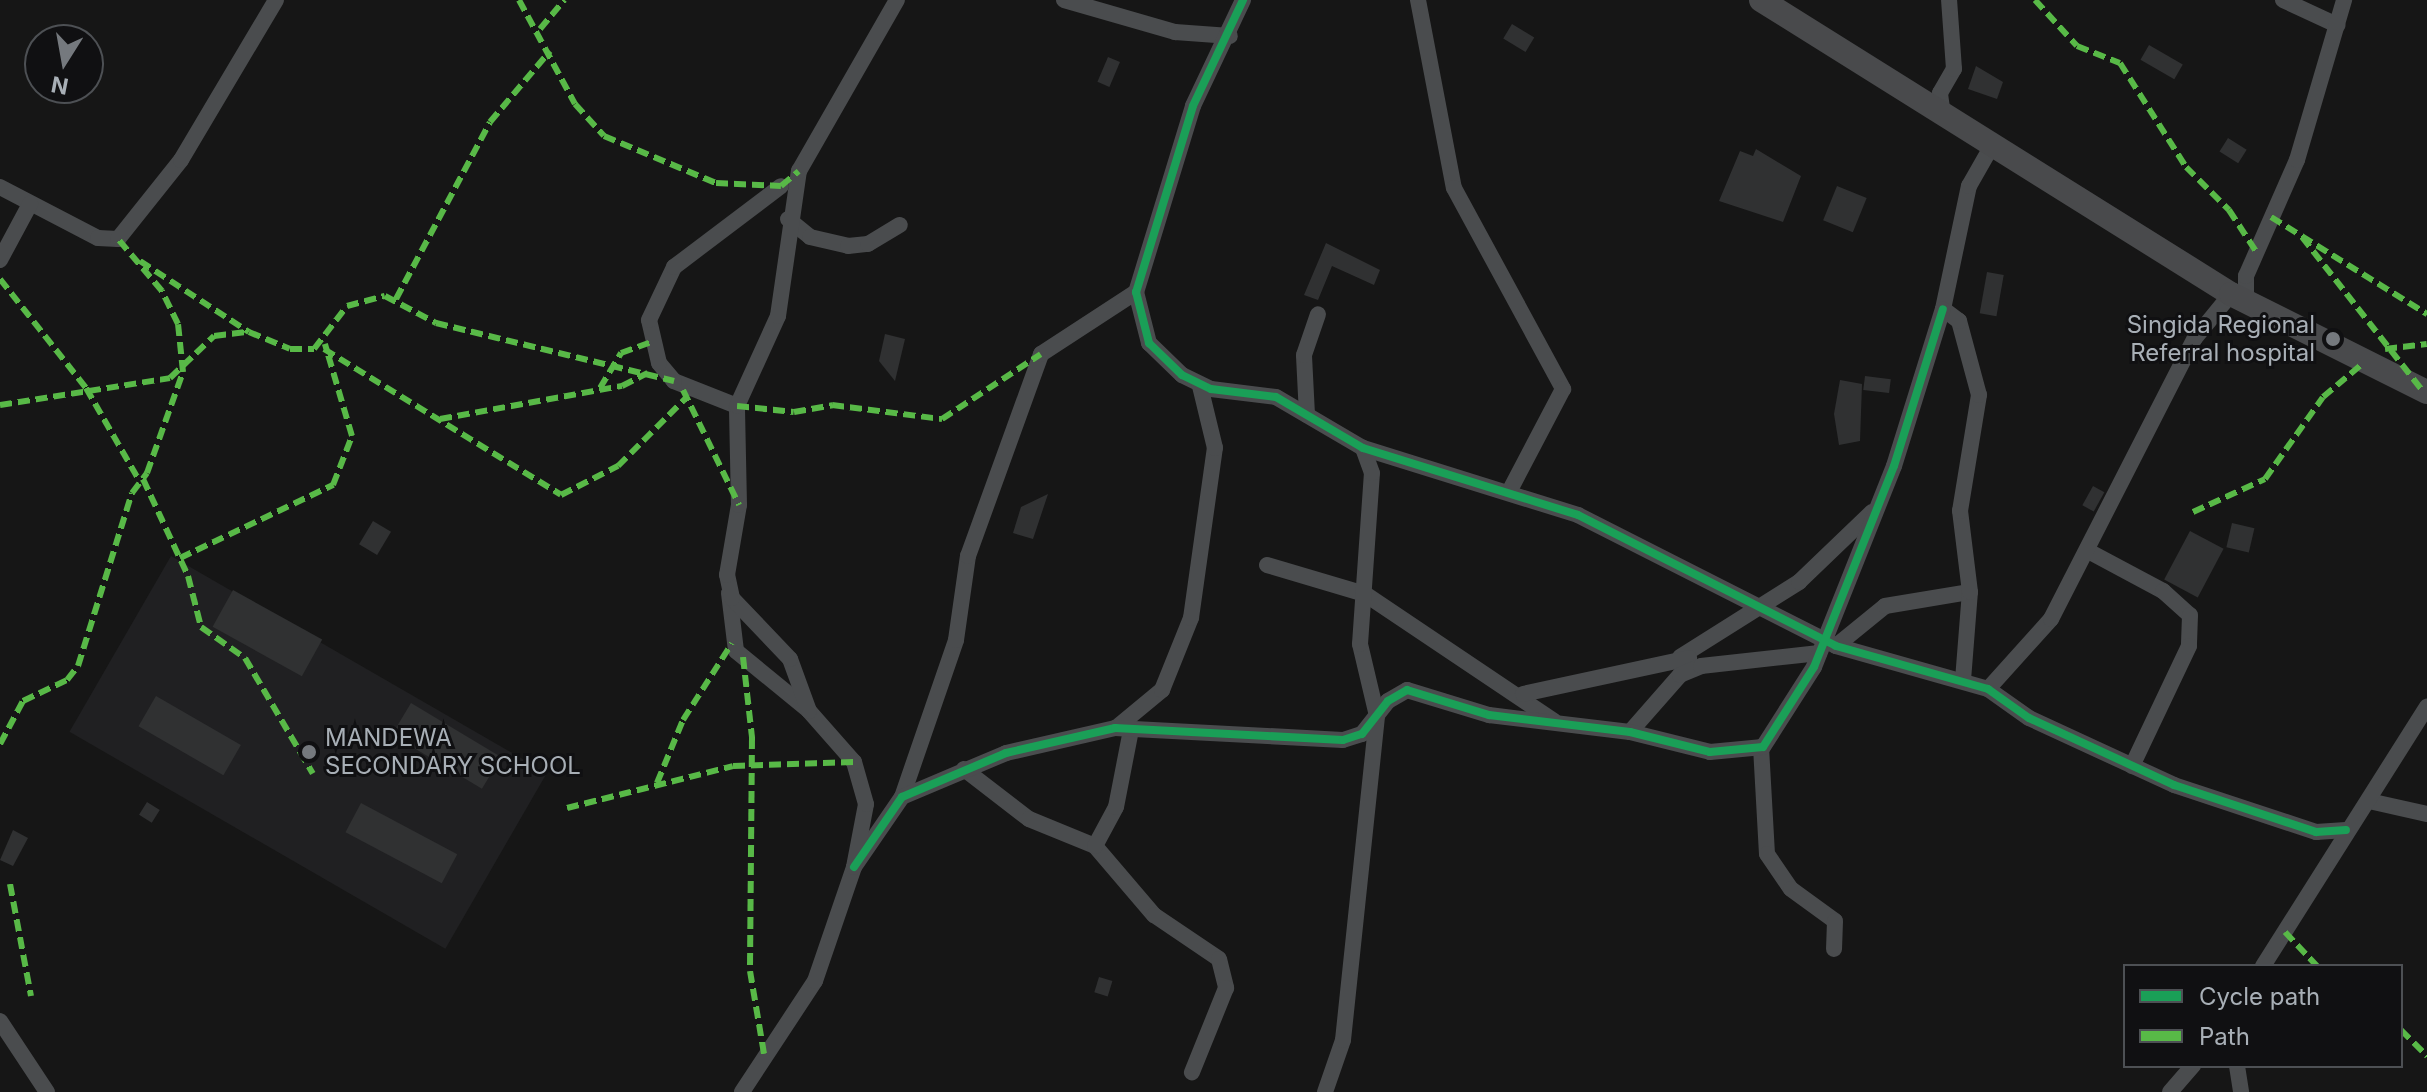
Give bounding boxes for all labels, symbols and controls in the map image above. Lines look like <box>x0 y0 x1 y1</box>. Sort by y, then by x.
north arrow <box>24 24 104 104</box>
text: N <box>49 71 71 100</box>
place label: Singida Regional Referral hospital <box>2127 311 2315 367</box>
marker: Singida Regional Referral hospital <box>2322 328 2344 350</box>
place label: MANDEWA SECONDARY SCHOOL <box>325 724 581 780</box>
marker: MANDEWA SECONDARY SCHOOL <box>300 743 318 761</box>
legend <box>2123 964 2403 1068</box>
text: Cycle path <box>2199 982 2320 1011</box>
text: Path <box>2199 1022 2250 1051</box>

